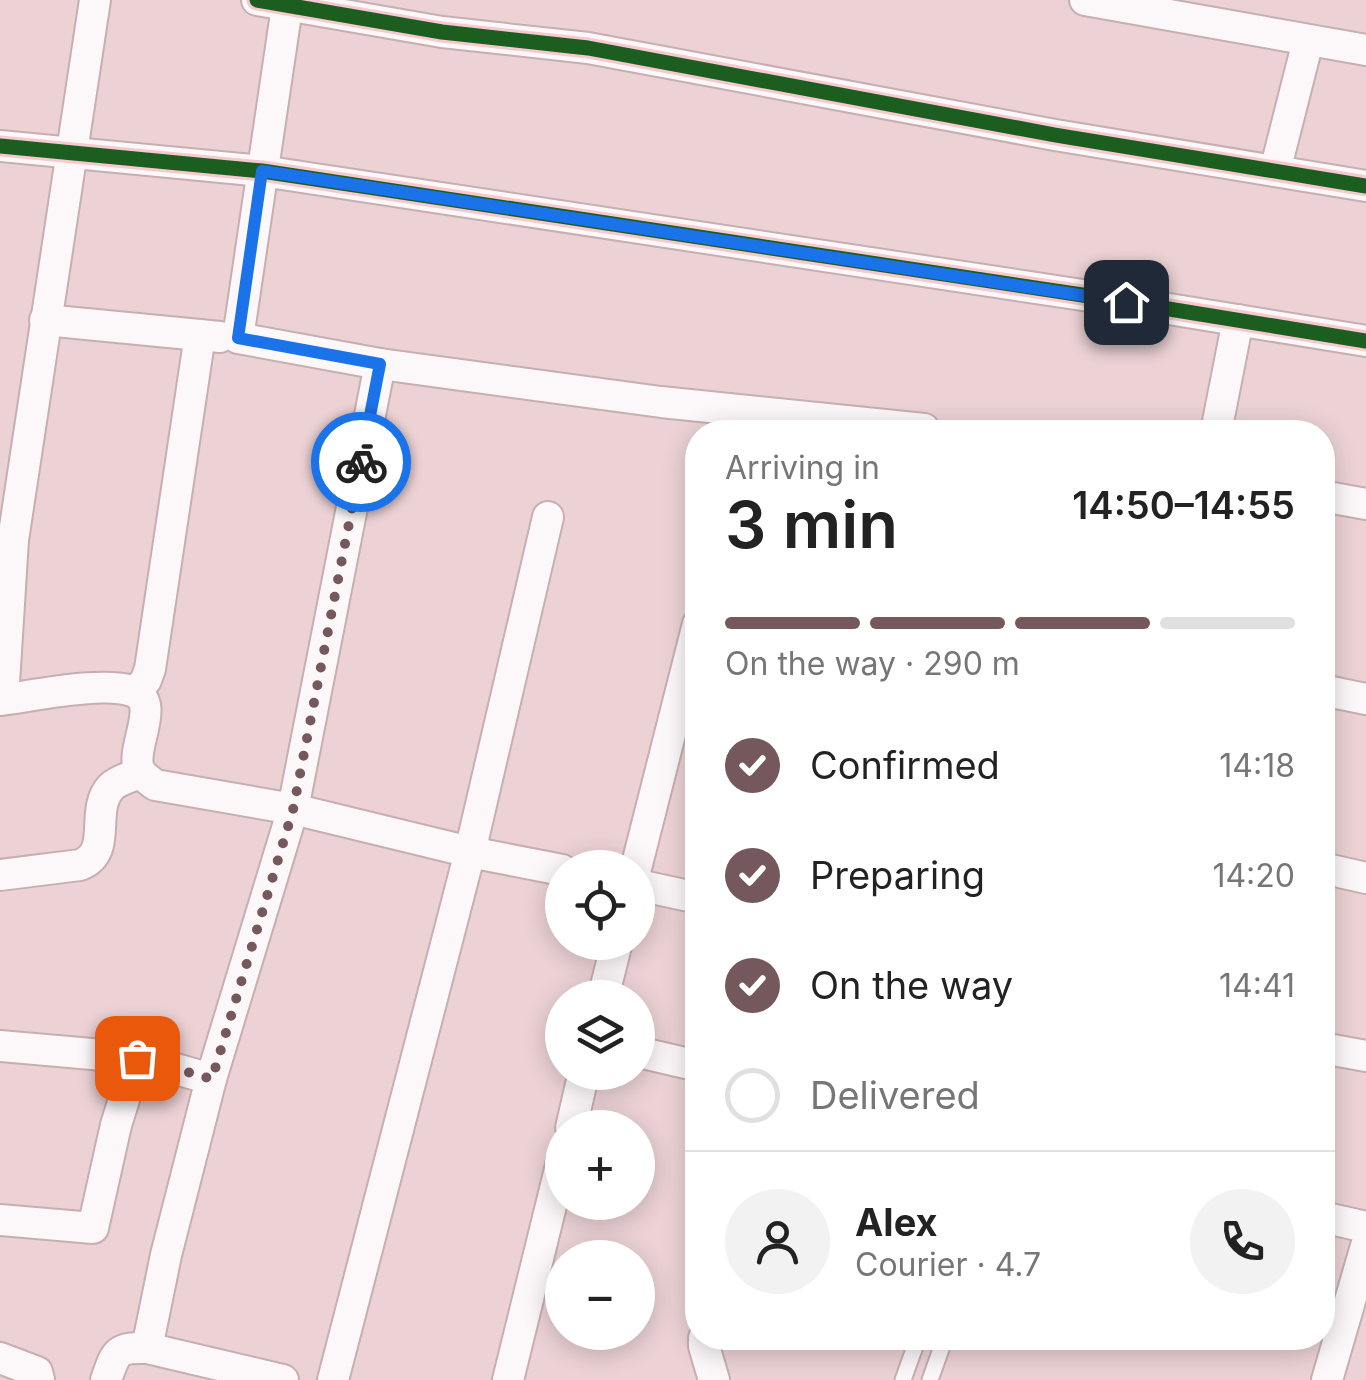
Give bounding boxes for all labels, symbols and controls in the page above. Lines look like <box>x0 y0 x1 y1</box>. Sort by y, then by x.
pin <box>1084 260 1169 345</box>
icon: home <box>1099 275 1154 330</box>
courier <box>311 412 411 512</box>
icon: bike <box>334 435 389 490</box>
text: Arriving in <box>725 448 880 487</box>
text: 14:50–14:55 <box>1072 482 1295 528</box>
text: 3 min <box>725 485 898 564</box>
text: On the way · 290 m <box>725 644 1020 683</box>
icon: check <box>725 738 780 793</box>
text: Confirmed <box>810 742 1000 788</box>
text: 14:18 <box>1219 746 1295 785</box>
icon: check <box>725 848 780 903</box>
map controls <box>545 850 655 1350</box>
button: locate <box>545 850 655 960</box>
text: Preparing <box>810 852 985 898</box>
text: 14:20 <box>1212 856 1295 895</box>
icon: check <box>725 958 780 1013</box>
text: On the way <box>810 962 1013 1008</box>
text: 14:41 <box>1219 966 1295 1005</box>
button: layers <box>545 980 655 1090</box>
pin <box>95 1016 180 1101</box>
icon: bag <box>110 1031 165 1086</box>
text: Delivered <box>810 1072 980 1118</box>
button: + <box>545 1110 655 1220</box>
button: person <box>725 1189 830 1294</box>
button: phone <box>1190 1189 1295 1294</box>
text: Alex <box>855 1199 938 1245</box>
button: − <box>545 1240 655 1350</box>
text: Courier · 4.7 <box>855 1245 1041 1284</box>

